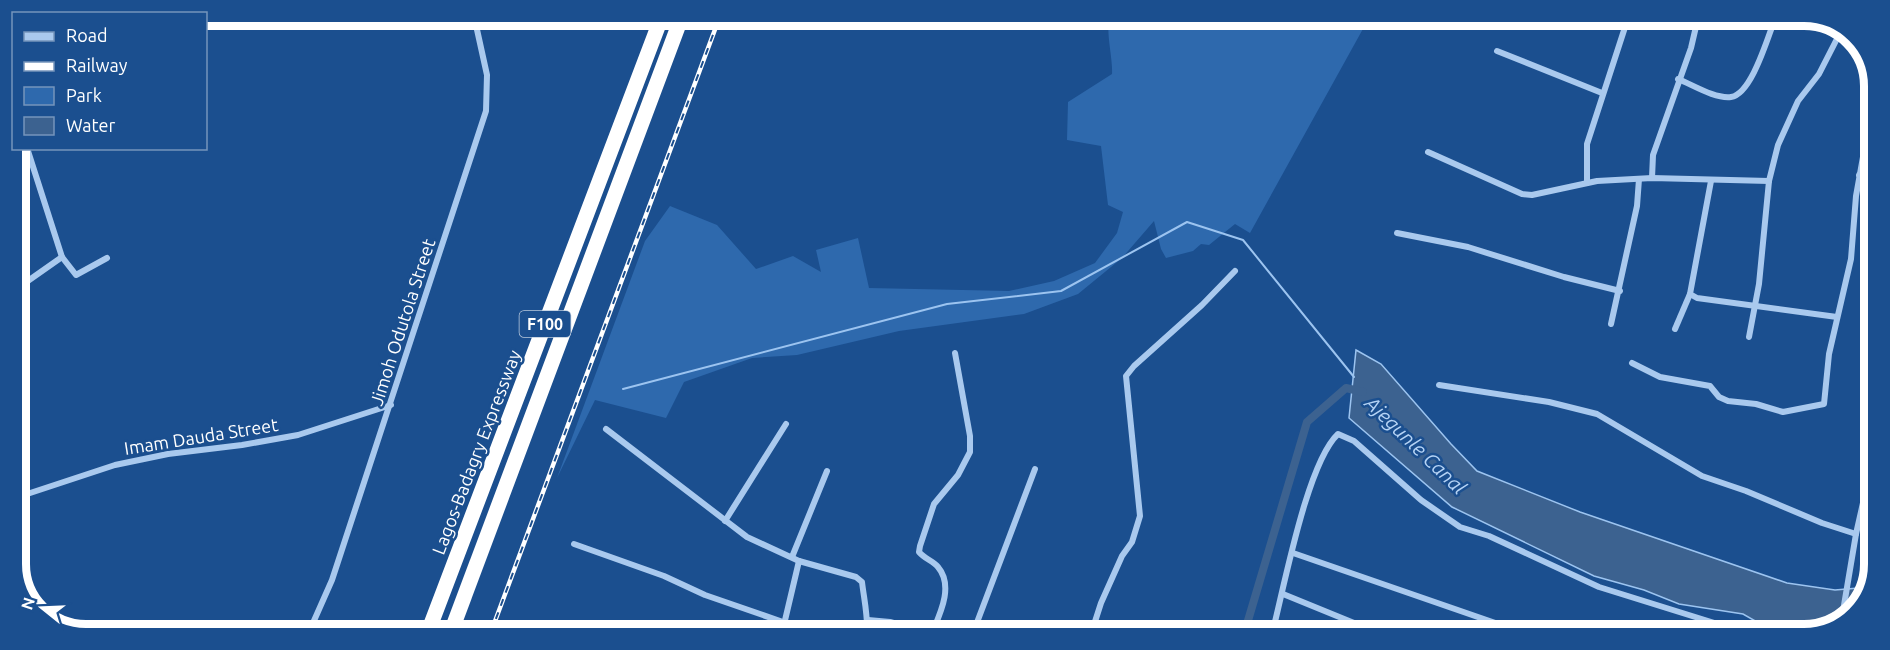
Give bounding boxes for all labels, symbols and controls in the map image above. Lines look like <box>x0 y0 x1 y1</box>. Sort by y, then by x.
legend <box>12 12 207 150</box>
text: Road <box>66 25 108 45</box>
text: Railway <box>66 55 128 75</box>
text: Park <box>66 85 102 105</box>
text: Water <box>66 115 116 135</box>
street label: Jimoh Odutola Street <box>366 236 438 408</box>
road number: F100 <box>520 311 570 337</box>
street label: Lagos-Badagry Expressway <box>428 347 524 557</box>
water label: Ajegunle Canal <box>1360 390 1471 499</box>
street label: Imam Dauda Street <box>123 414 279 458</box>
north arrow <box>12 578 72 638</box>
text: N <box>17 595 38 612</box>

